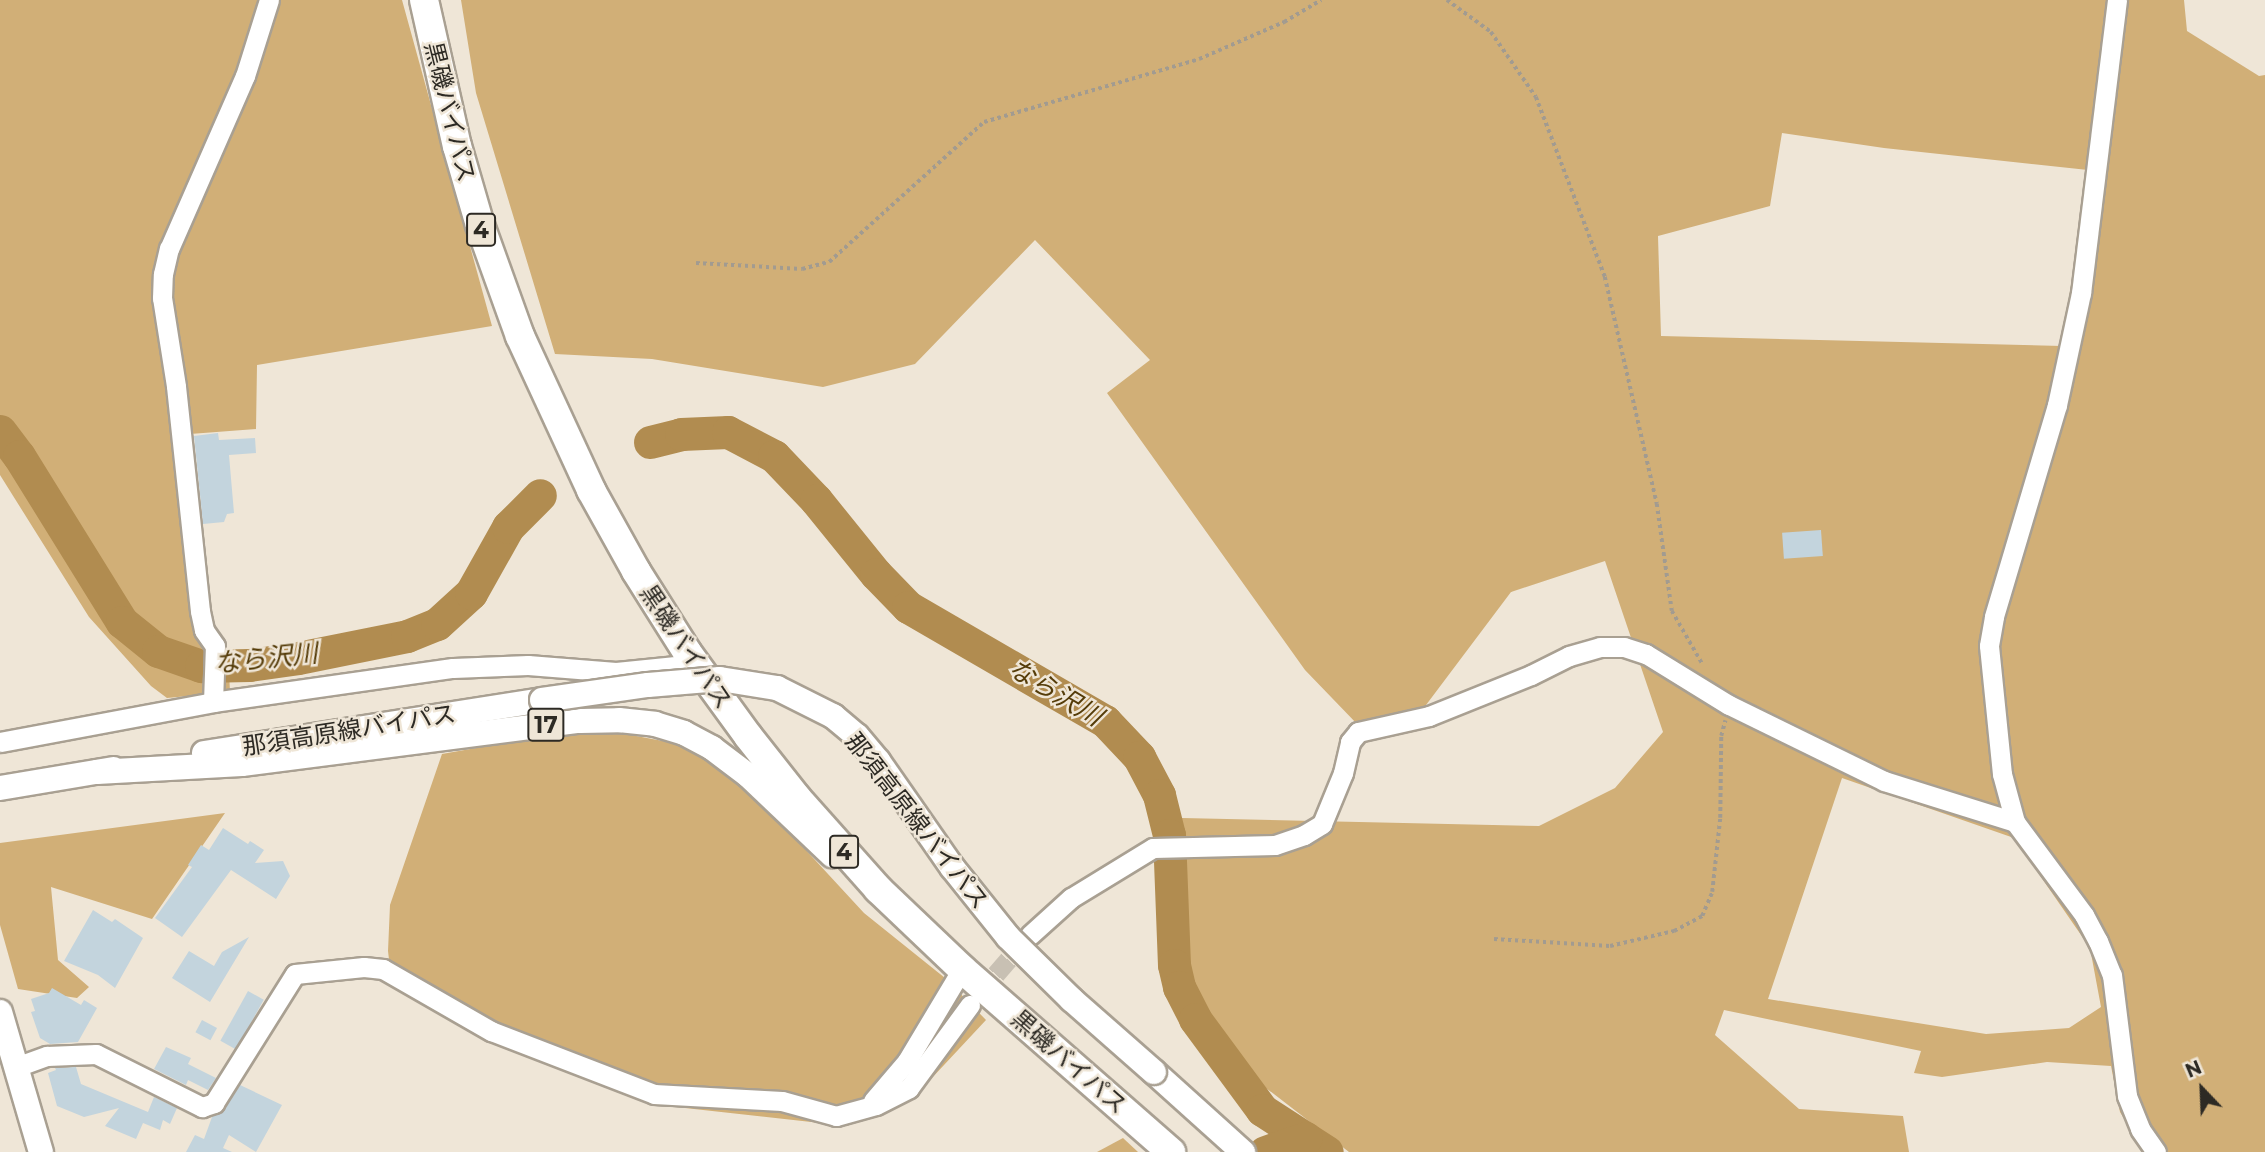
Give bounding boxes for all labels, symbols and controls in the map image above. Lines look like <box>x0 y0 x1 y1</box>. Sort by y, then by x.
street label: 黒磯バイパス <box>419 39 481 185</box>
road number: 4 <box>465 210 497 249</box>
street label: 黒磯バイパス <box>634 579 738 715</box>
water label: なら沢川 <box>213 638 319 680</box>
water label: なら沢川 <box>1002 653 1108 733</box>
street label: 那須高原線バイパス <box>240 699 458 761</box>
road number: 17 <box>527 706 565 744</box>
street label: 那須高原線バイパス <box>839 727 995 915</box>
road number: 4 <box>828 832 860 872</box>
street label: 黒磯バイパス <box>1005 1004 1133 1120</box>
north arrow <box>2167 1054 2237 1124</box>
text: N <box>2182 1056 2205 1083</box>

